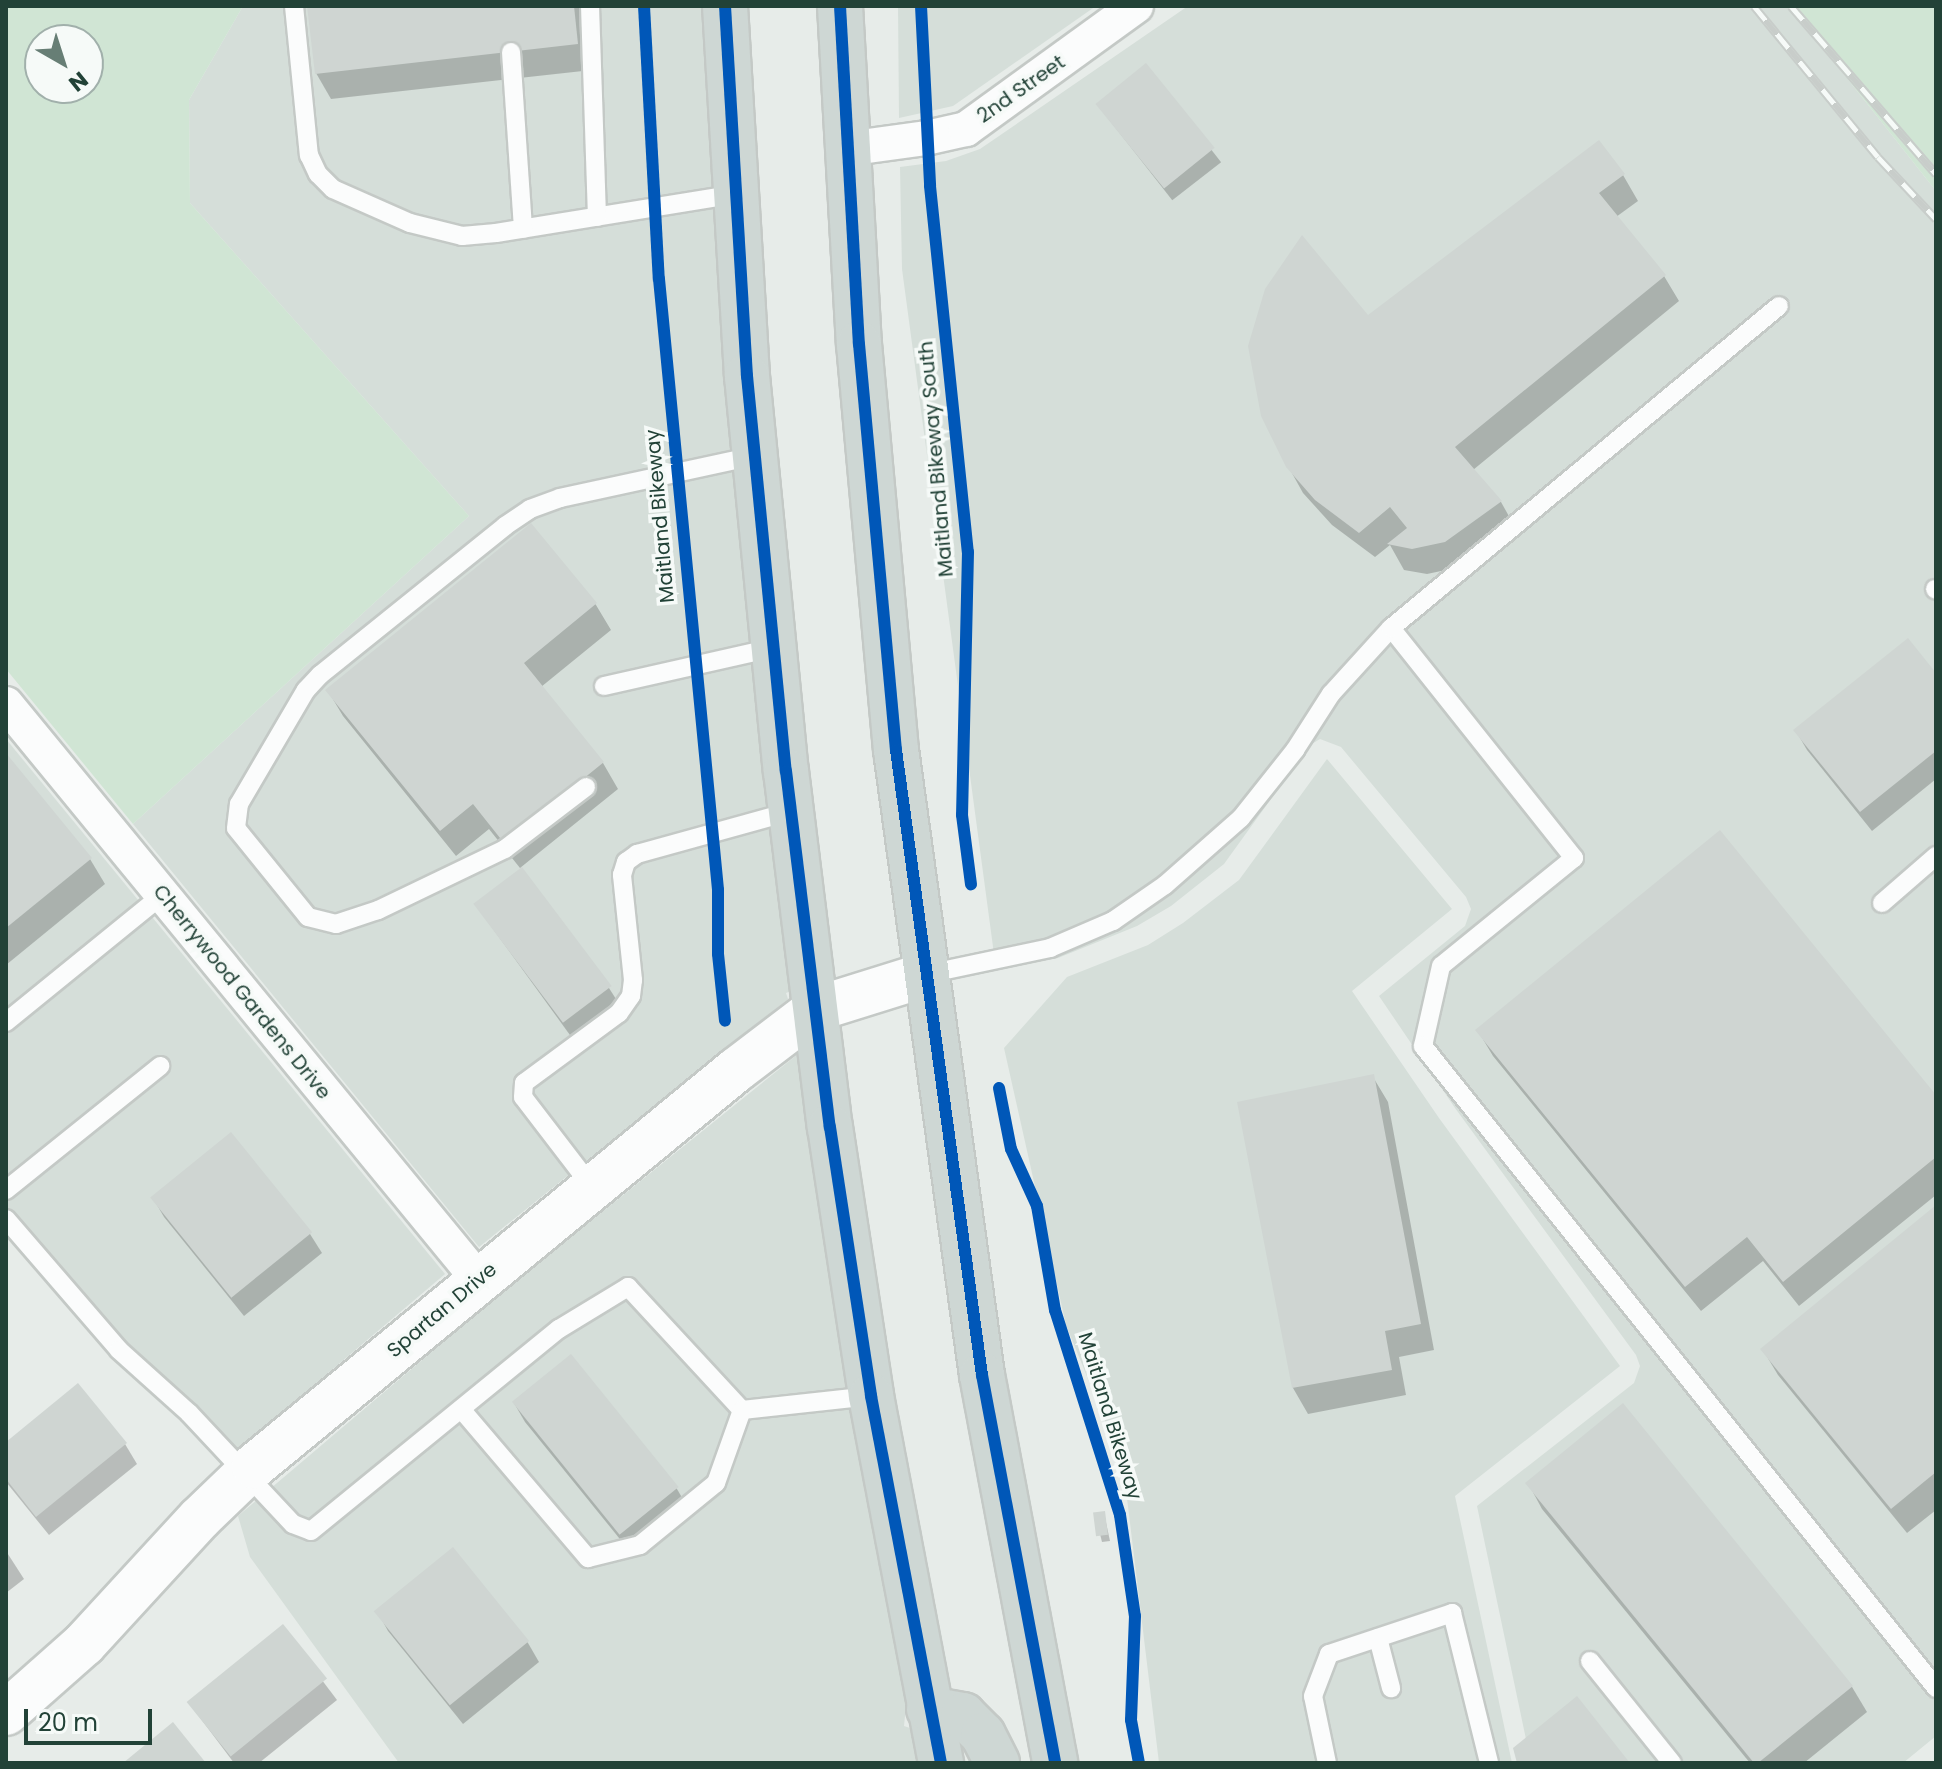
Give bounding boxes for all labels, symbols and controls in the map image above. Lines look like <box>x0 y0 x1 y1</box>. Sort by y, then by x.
north arrow <box>24 24 104 104</box>
street label: 2nd Street <box>972 50 1070 128</box>
text: N <box>62 64 94 99</box>
street label: Maitland Bikeway South <box>914 340 958 578</box>
street label: Maitland Bikeway <box>640 428 680 604</box>
street label: Cherrywood Gardens Drive <box>148 880 336 1104</box>
street label: Spartan Drive <box>382 1257 502 1363</box>
street label: Maitland Bikeway <box>1073 1329 1147 1503</box>
scale bar <box>28 1693 156 1743</box>
text: 20 m <box>38 1706 98 1739</box>

